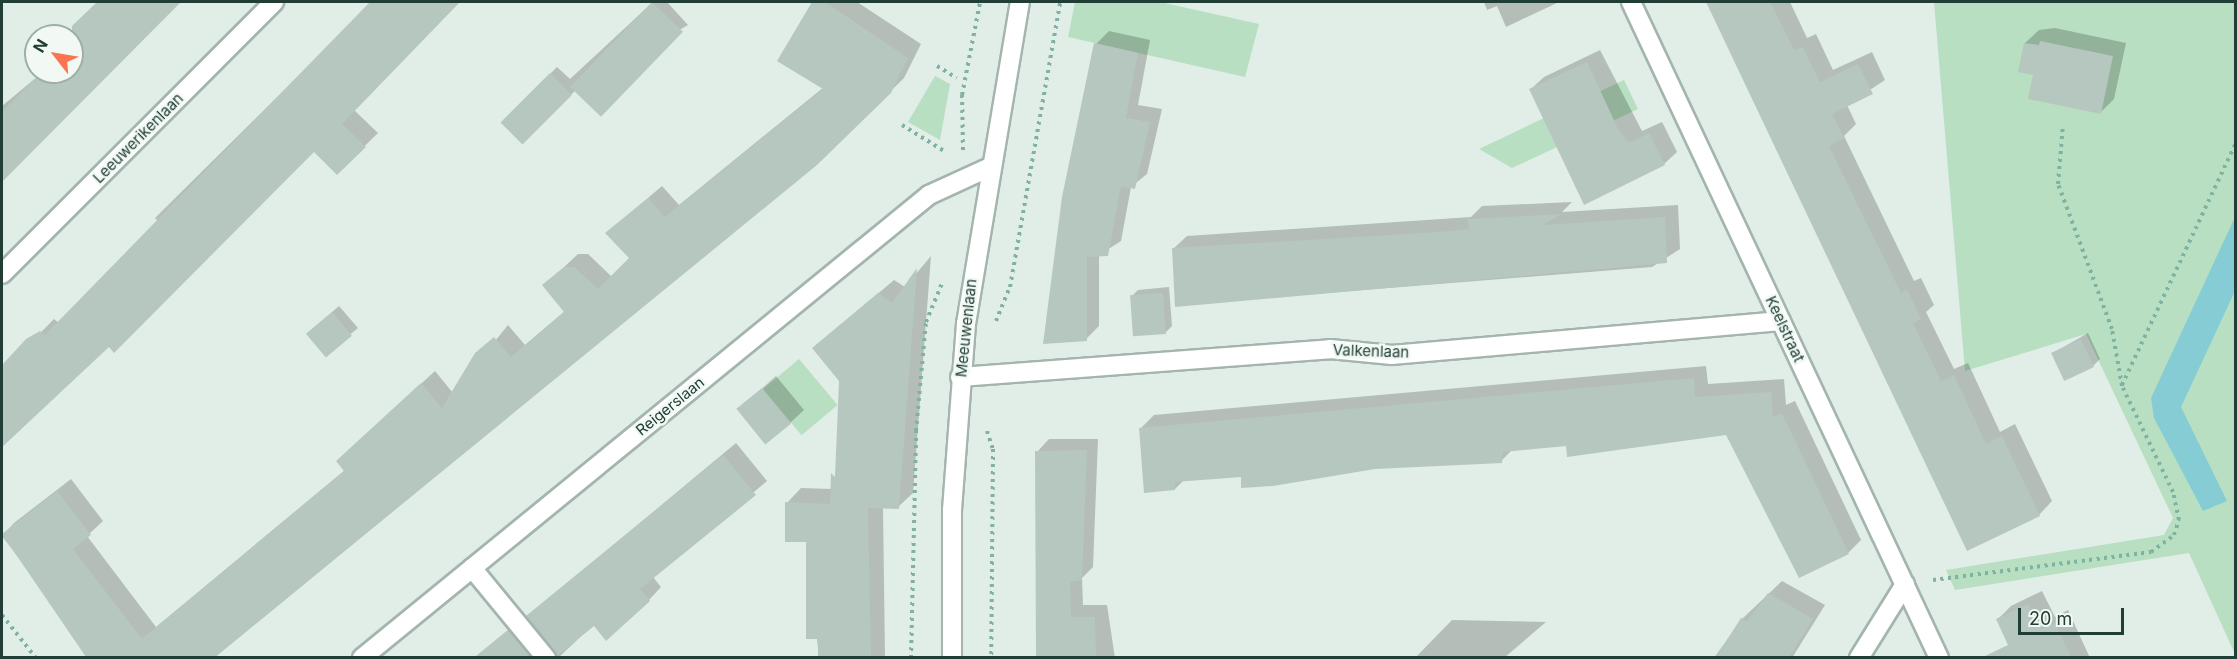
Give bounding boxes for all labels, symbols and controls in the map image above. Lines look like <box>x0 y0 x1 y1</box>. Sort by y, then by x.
north arrow <box>24 24 84 84</box>
text: N <box>29 35 52 56</box>
street label: Leeuwerikenlaan <box>89 89 187 187</box>
street label: Meeuwenlaan <box>952 278 980 378</box>
street label: Keelstraat <box>1762 293 1808 365</box>
street label: Valkenlaan <box>1332 341 1410 361</box>
street label: Reigerslaan <box>632 373 708 439</box>
scale bar <box>2021 596 2128 634</box>
text: 20 m <box>2029 608 2072 629</box>

